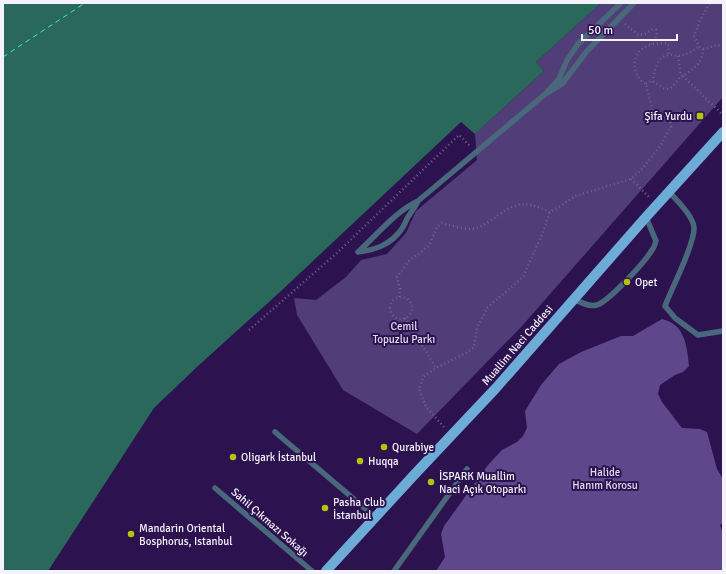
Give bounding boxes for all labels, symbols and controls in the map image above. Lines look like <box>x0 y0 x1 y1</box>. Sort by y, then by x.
scale bar <box>582 16 677 42</box>
text: 50 m <box>588 23 613 38</box>
place label: Şifa Yurdu <box>644 110 692 123</box>
marker: Şifa Yurdu <box>695 111 705 121</box>
place label: Opet <box>635 276 658 289</box>
marker: Opet <box>622 277 632 287</box>
street label: Muallim Naci Caddesi <box>479 303 556 388</box>
park label: Cemil Topuzlu Parkı <box>373 320 435 346</box>
place label: Qurabiye <box>392 441 434 454</box>
marker: Qurabiye <box>379 442 389 452</box>
place label: Oligark İstanbul <box>241 450 316 464</box>
marker: Oligark İstanbul <box>228 452 238 462</box>
place label: Huqqa <box>368 455 399 468</box>
marker: Huqqa <box>355 456 365 466</box>
park label: Halide Hanım Korosu <box>572 466 638 492</box>
place label: İSPARK Muallim Naci Açık Otoparkı <box>439 469 526 496</box>
marker: İSPARK Muallim Naci Açık Otoparkı <box>426 477 436 487</box>
street label: Sahil Çıkmazı Sokağı <box>229 485 311 559</box>
place label: Pasha Club İstanbul <box>333 496 385 522</box>
marker: Pasha Club İstanbul <box>320 503 330 513</box>
place label: Mandarin Oriental Bosphorus, Istanbul <box>139 522 233 548</box>
marker: Mandarin Oriental Bosphorus, Istanbul <box>126 529 136 539</box>

